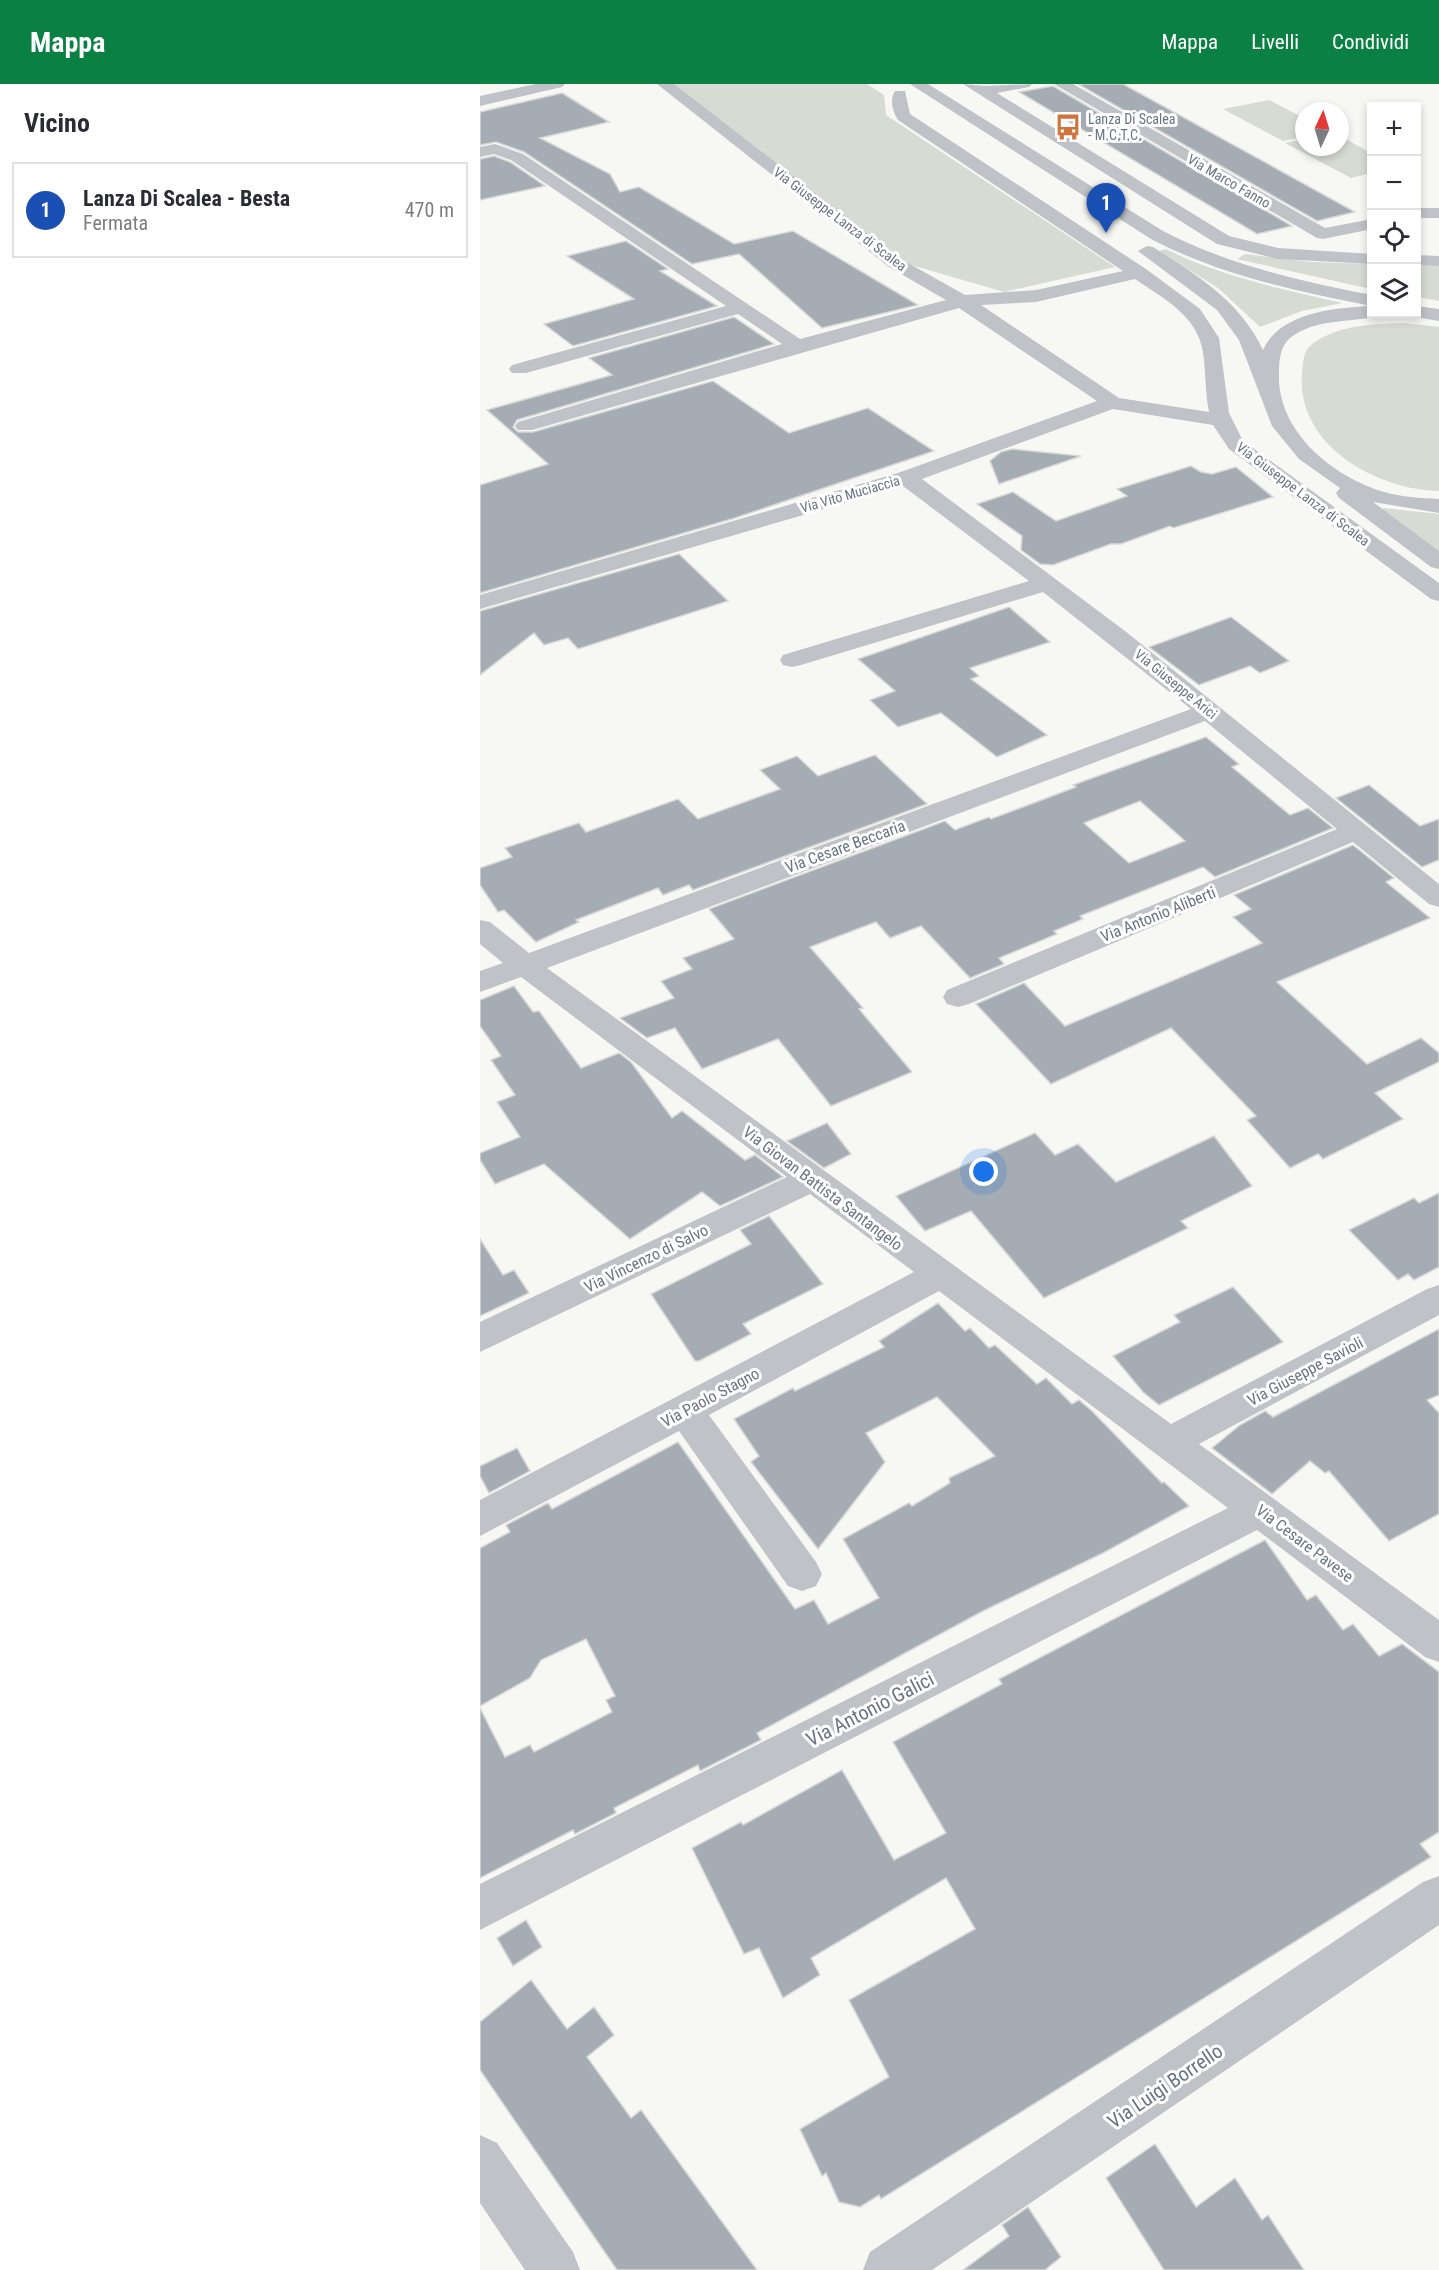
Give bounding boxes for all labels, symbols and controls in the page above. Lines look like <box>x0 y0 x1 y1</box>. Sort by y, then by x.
text: Mappa <box>30 26 105 59</box>
text: Mappa <box>1161 30 1218 54</box>
text: Livelli <box>1251 30 1299 54</box>
text: Condividi <box>1332 30 1409 54</box>
north arrow <box>1295 102 1349 156</box>
map controls <box>1367 102 1421 318</box>
button: + <box>1367 102 1421 156</box>
text: Vicino <box>24 108 90 138</box>
place label: Lanza Di Scalea - M.C.T.C. <box>1088 111 1176 143</box>
bus stop icon: Lanza Di Scalea - M.C.T.C. <box>1053 112 1083 142</box>
street label: Via Marco Fanno <box>1185 151 1273 211</box>
button: − <box>1367 156 1421 210</box>
street label: Via Giuseppe Lanza di Scalea <box>770 164 910 274</box>
pin: 1 <box>1086 184 1126 233</box>
text: Lanza Di Scalea - Besta <box>83 186 290 211</box>
text: 1 <box>40 198 51 222</box>
text: 470 m <box>405 198 454 222</box>
button: locate <box>1367 210 1421 264</box>
text: Fermata <box>83 211 148 235</box>
button: layers <box>1367 264 1421 318</box>
street label: Via Giuseppe Lanza di Scalea <box>1233 439 1373 549</box>
street label: Via Vito Muciaccia <box>798 472 902 516</box>
street label: Via Giuseppe Arici <box>1132 646 1220 722</box>
street label: Via Cesare Beccaria <box>783 816 908 877</box>
street label: Via Antonio Aliberti <box>1098 883 1218 946</box>
street label: Via Giovan Battista Santangelo <box>739 1122 906 1255</box>
your location <box>969 1157 998 1186</box>
street label: Via Vincenzo di Salvo <box>581 1220 711 1297</box>
street label: Via Giuseppe Savioli <box>1244 1333 1366 1410</box>
street label: Via Paolo Stagno <box>658 1364 762 1431</box>
street label: Via Cesare Pavese <box>1252 1501 1357 1586</box>
street label: Via Antonio Galici <box>802 1666 938 1752</box>
street label: Via Luigi Borrello <box>1103 2039 1227 2133</box>

